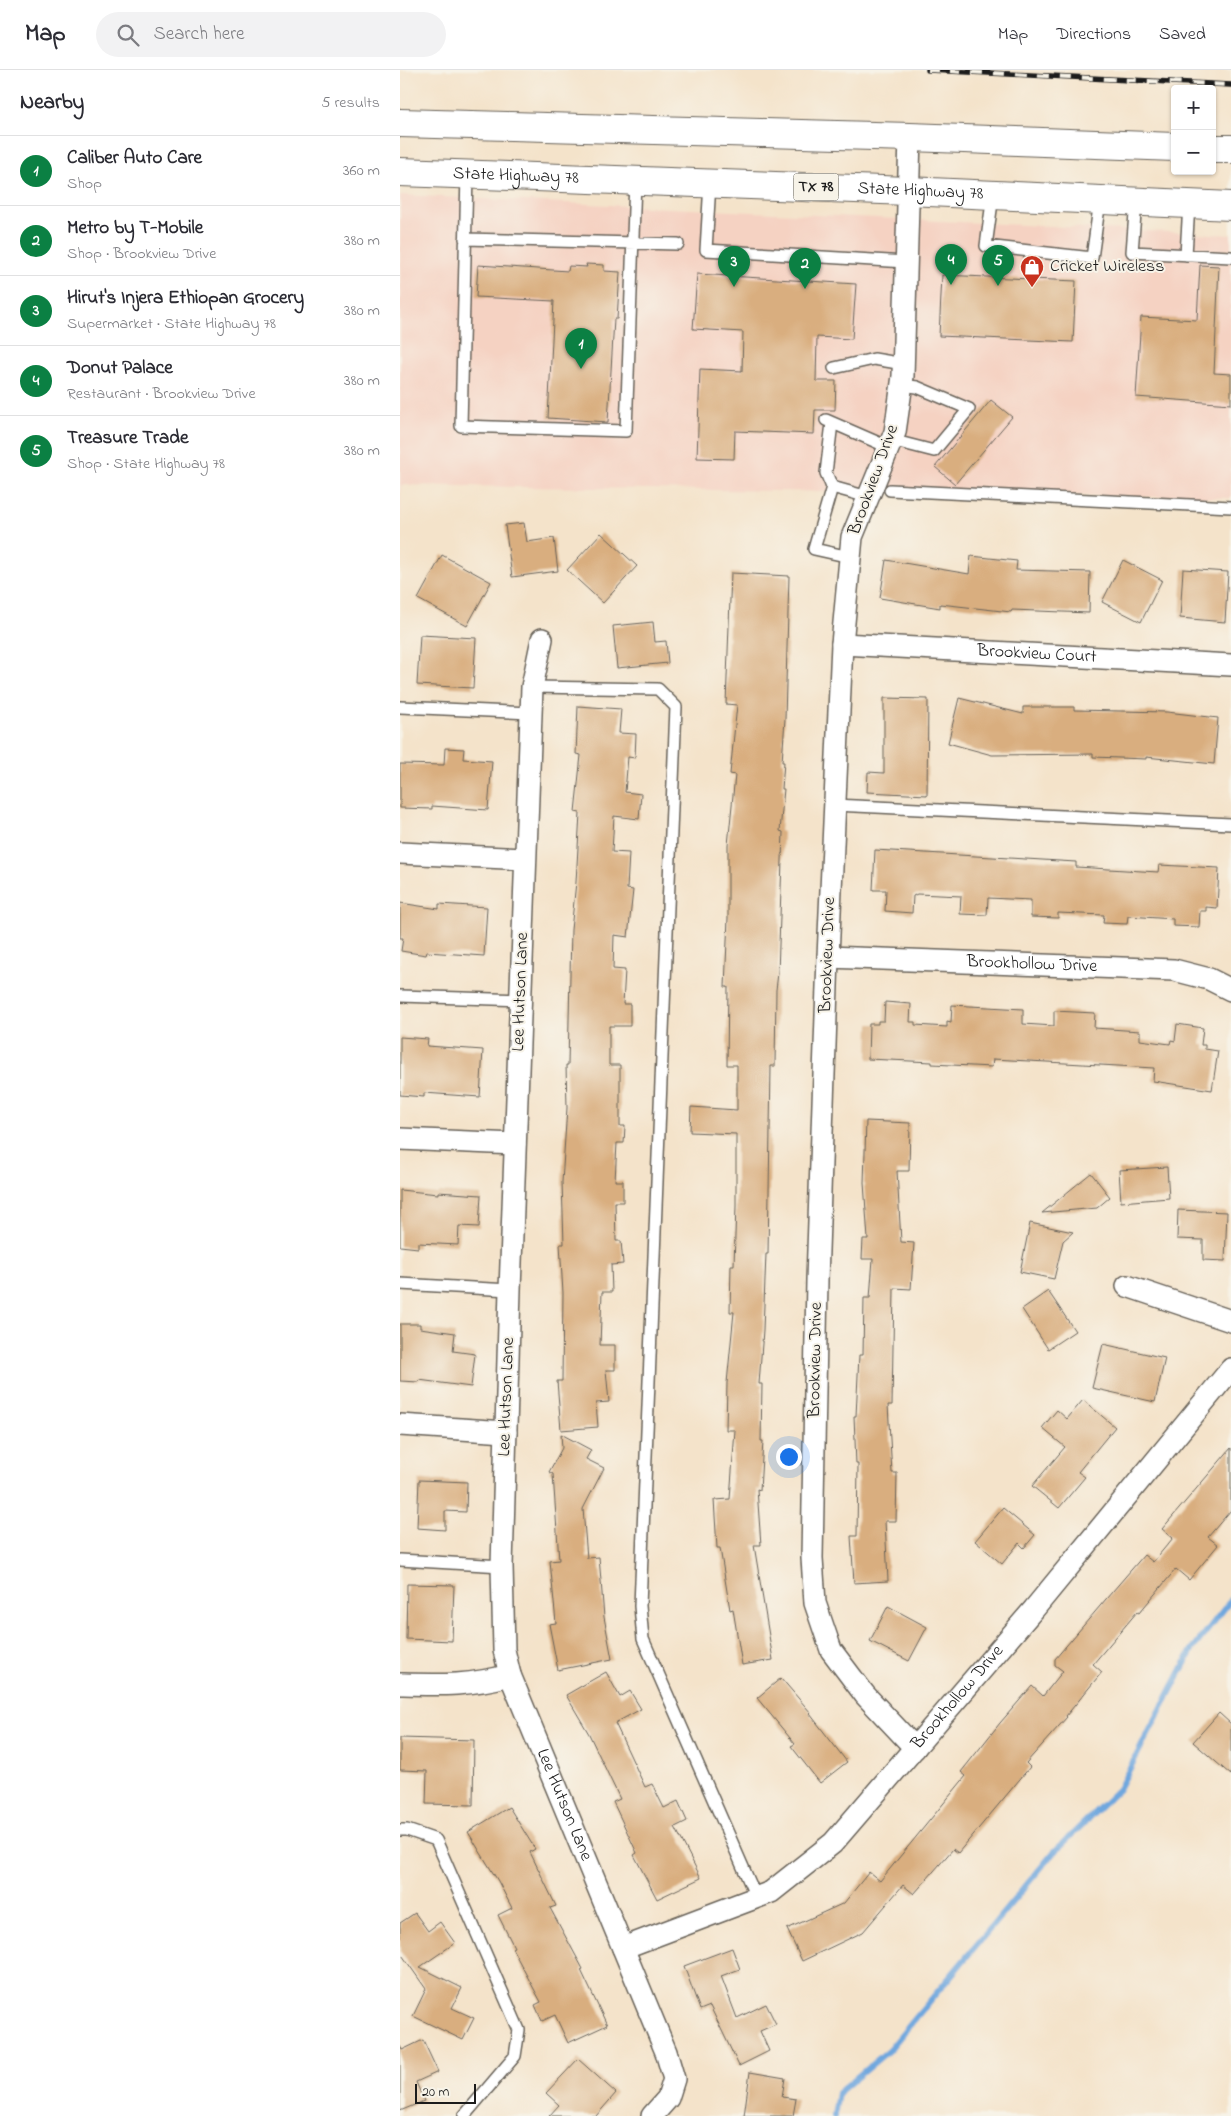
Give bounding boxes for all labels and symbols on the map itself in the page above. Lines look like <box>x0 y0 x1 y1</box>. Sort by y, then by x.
street label: State Highway 78 <box>453 161 580 192</box>
road number: TX 78 <box>794 174 838 200</box>
street label: State Highway 78 <box>857 176 984 208</box>
pin: 4 <box>935 244 967 285</box>
pin: 5 <box>982 245 1014 286</box>
pin: 3 <box>718 246 750 287</box>
pin: 2 <box>789 248 821 289</box>
shop icon: Cricket Wireless <box>1019 254 1045 288</box>
place label: Cricket Wireless <box>1050 254 1164 280</box>
pin: 1 <box>565 328 597 369</box>
street label: Brookview Drive <box>842 420 906 540</box>
street label: Brookview Court <box>975 638 1097 671</box>
street label: Brookview Drive <box>813 896 843 1014</box>
street label: Lee Hutson Lane <box>506 931 536 1052</box>
street label: Brookhollow Drive <box>965 949 1099 980</box>
street label: Brookview Drive <box>802 1301 830 1419</box>
street label: Lee Hutson Lane <box>492 1336 522 1457</box>
your location <box>776 1444 802 1470</box>
street label: Brookhollow Drive <box>905 1639 1011 1756</box>
street label: Lee Hutson Lane <box>529 1745 599 1866</box>
scale bar <box>415 2081 476 2104</box>

